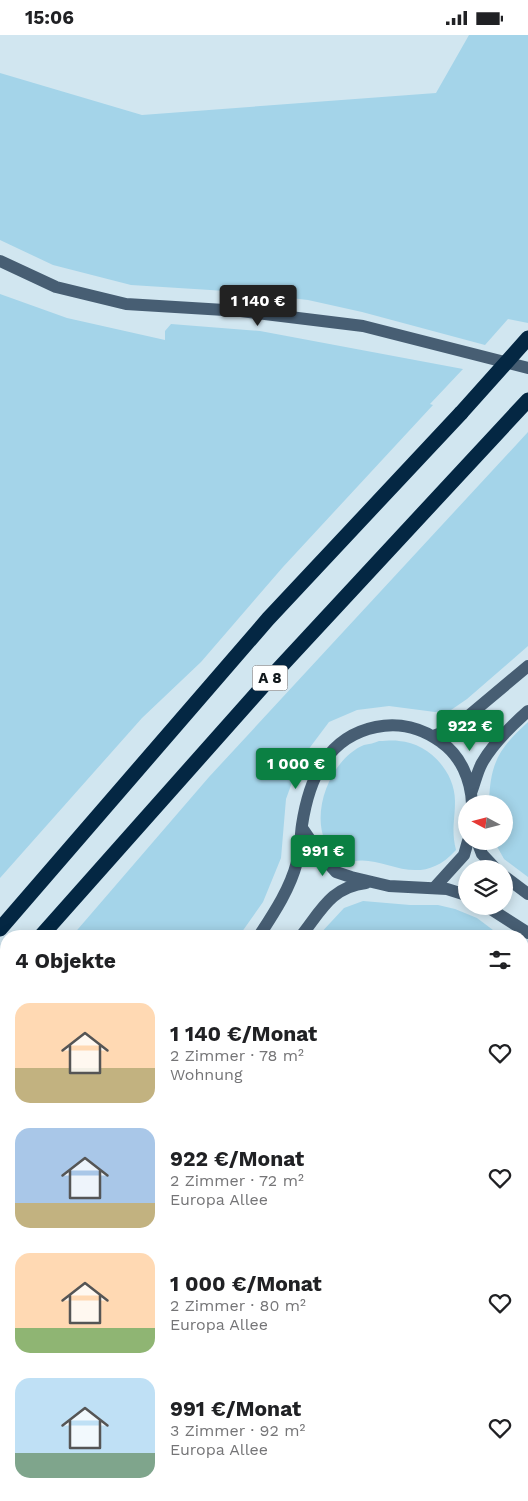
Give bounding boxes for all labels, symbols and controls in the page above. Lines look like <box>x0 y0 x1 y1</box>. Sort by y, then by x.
text: 15:06 <box>25 6 74 29</box>
pin: 1 140 € <box>212 285 304 327</box>
text: 1 140 € <box>231 291 285 310</box>
road number: A 8 <box>252 665 288 691</box>
pin: 922 € <box>435 709 505 752</box>
text: 922 € <box>448 716 492 735</box>
pin: 1 000 € <box>250 747 342 790</box>
text: 1 000 € <box>267 754 325 773</box>
north arrow <box>458 795 512 850</box>
map controls <box>458 795 513 915</box>
pin: 991 € <box>288 835 358 877</box>
text: 991 € <box>302 841 344 860</box>
button: layers <box>458 860 513 915</box>
icon: filters <box>486 946 514 974</box>
text: 4 Objekte <box>15 948 116 973</box>
text: 1 140 €/Monat <box>170 1021 317 1046</box>
icon: home <box>55 1023 115 1083</box>
icon: heart <box>486 1039 514 1067</box>
text: 2 Zimmer · 78 m² <box>170 1046 304 1065</box>
text: Wohnung <box>170 1065 243 1084</box>
text: 922 €/Monat <box>170 1146 304 1171</box>
icon: home <box>55 1148 115 1208</box>
icon: heart <box>486 1164 514 1192</box>
text: 2 Zimmer · 72 m² <box>170 1171 304 1190</box>
text: Europa Allee <box>170 1190 268 1209</box>
text: 1 000 €/Monat <box>170 1271 322 1296</box>
icon: home <box>55 1273 115 1333</box>
icon: heart <box>486 1289 514 1317</box>
text: 2 Zimmer · 80 m² <box>170 1296 306 1315</box>
text: Europa Allee <box>170 1315 268 1334</box>
text: 991 €/Monat <box>170 1396 301 1421</box>
icon: home <box>55 1398 115 1458</box>
icon: heart <box>486 1414 514 1442</box>
text: 3 Zimmer · 92 m² <box>170 1421 305 1440</box>
text: Europa Allee <box>170 1440 268 1459</box>

